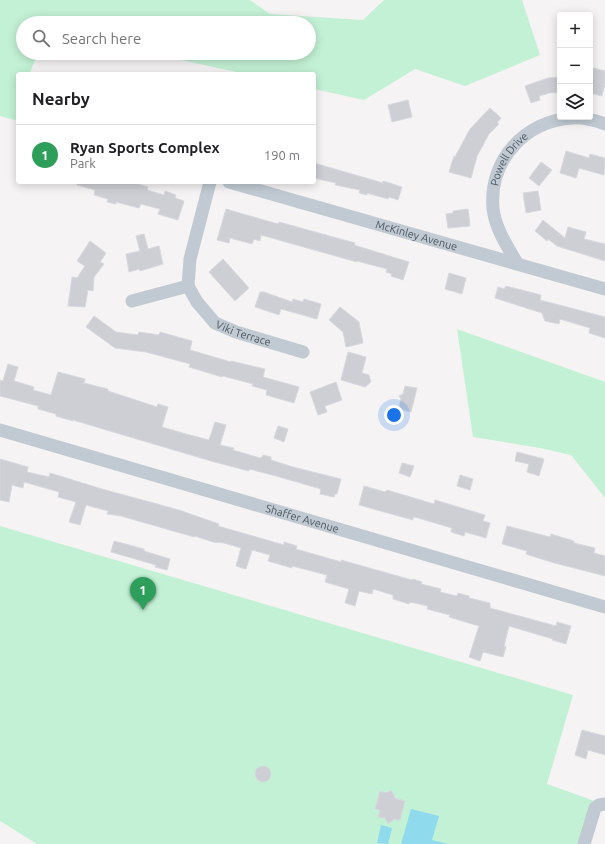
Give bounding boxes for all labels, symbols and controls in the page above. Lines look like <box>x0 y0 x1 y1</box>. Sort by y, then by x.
map controls <box>557 12 593 120</box>
button: + <box>557 12 593 48</box>
search box <box>16 16 316 60</box>
icon: search <box>30 27 52 49</box>
text: Search here <box>62 30 141 47</box>
button: − <box>557 48 593 84</box>
button: layers <box>557 84 593 120</box>
text: Nearby <box>32 89 90 108</box>
street label: Powell Drive <box>488 130 530 187</box>
text: Ryan Sports Complex <box>70 139 220 156</box>
text: 1 <box>41 148 49 162</box>
text: 190 m <box>264 148 300 162</box>
text: Park <box>70 156 96 170</box>
street label: McKinley Avenue <box>374 218 459 253</box>
street label: Viki Terrace <box>214 318 273 348</box>
your location <box>384 405 404 425</box>
street label: Shaffer Avenue <box>264 502 340 535</box>
pin: 1 <box>130 577 156 610</box>

